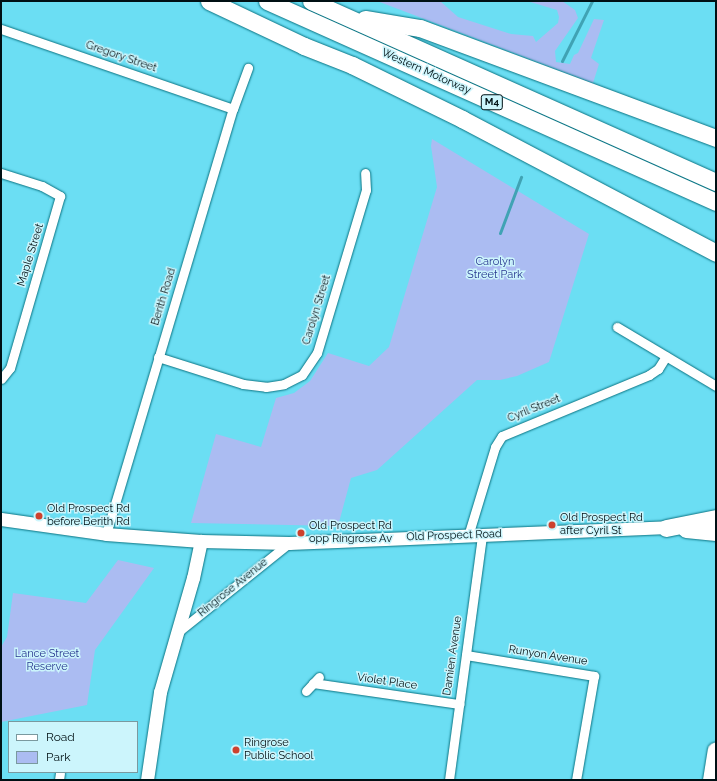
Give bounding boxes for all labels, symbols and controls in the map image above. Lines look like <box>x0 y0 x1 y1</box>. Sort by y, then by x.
street label: Gregory Street <box>84 39 158 75</box>
street label: Western Motorway <box>379 46 473 98</box>
road number: M4 <box>480 94 504 110</box>
street label: Maple Street <box>15 222 47 288</box>
park label: Carolyn Street Park <box>467 256 523 282</box>
street label: Berith Road <box>149 267 179 327</box>
street label: Carolyn Street <box>300 274 334 346</box>
street label: Cyril Street <box>506 392 562 426</box>
place label: Old Prospect Rd before Berith Rd <box>47 503 130 529</box>
marker: Old Prospect Rd before Berith Rd <box>34 511 44 521</box>
place label: Old Prospect Rd after Cyril St <box>560 512 643 538</box>
place label: Old Prospect Rd opp Ringrose Av <box>309 520 392 546</box>
marker: Old Prospect Rd after Cyril St <box>547 520 557 530</box>
marker: Old Prospect Rd opp Ringrose Av <box>296 528 306 538</box>
street label: Old Prospect Road <box>406 528 502 544</box>
street label: Ringrose Avenue <box>195 556 271 620</box>
street label: Damien Avenue <box>441 615 465 697</box>
street label: Runyon Avenue <box>507 643 589 669</box>
park label: Lance Street Reserve <box>15 648 79 674</box>
street label: Violet Place <box>356 671 418 693</box>
legend <box>8 721 138 773</box>
text: Road <box>46 730 75 744</box>
place label: Ringrose Public School <box>244 737 314 763</box>
marker: Ringrose Public School <box>231 745 241 755</box>
text: Park <box>46 750 71 764</box>

